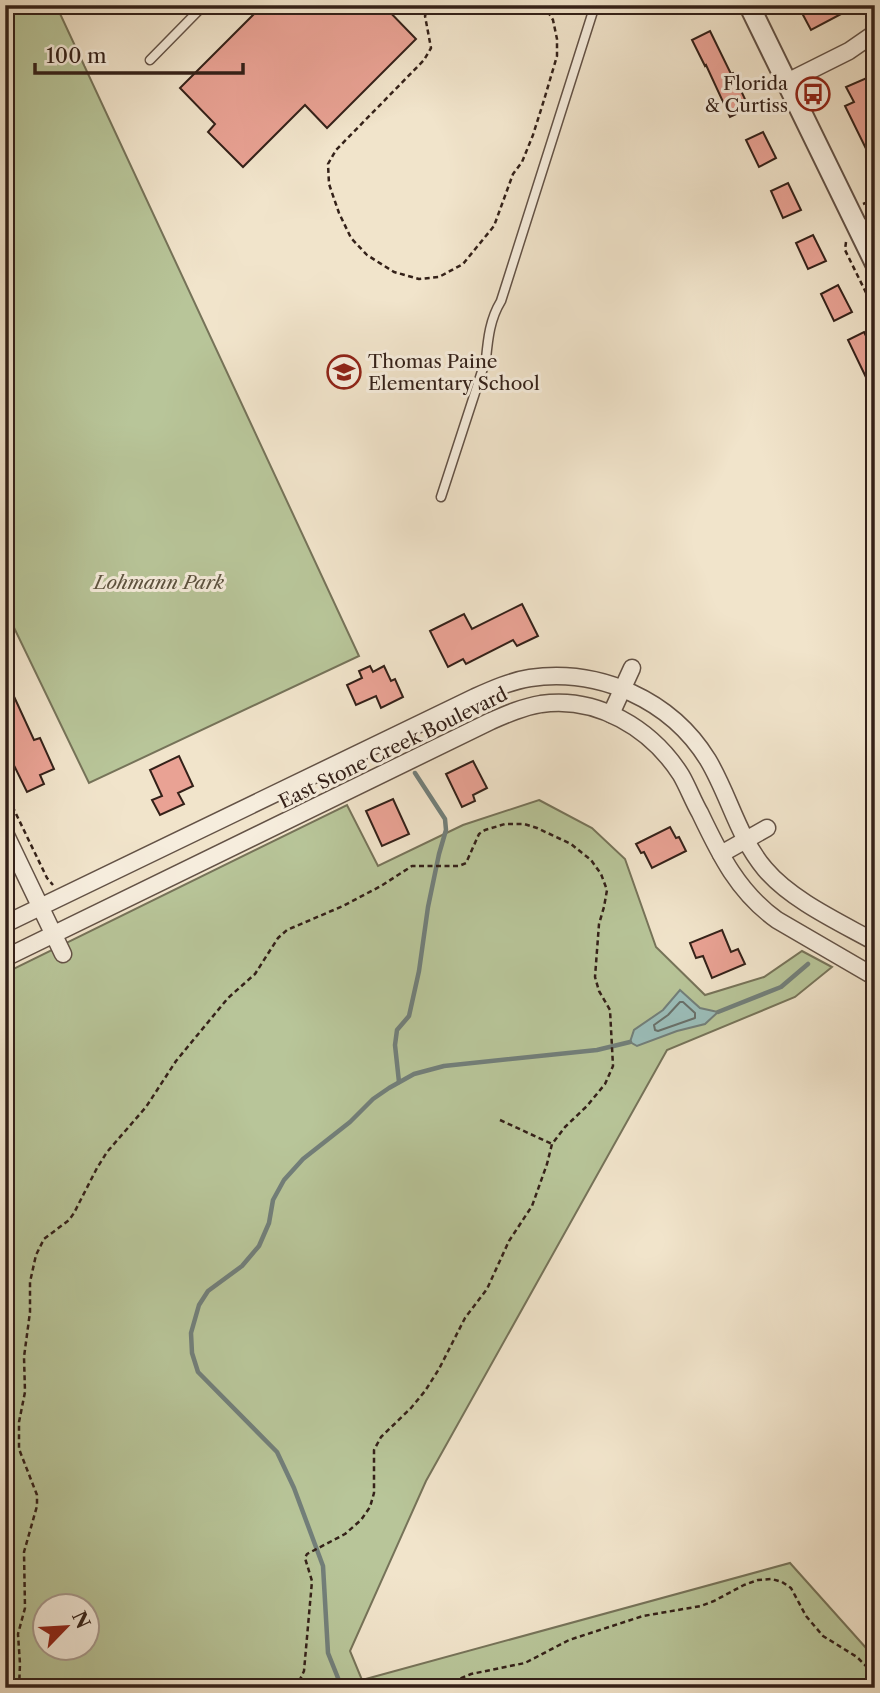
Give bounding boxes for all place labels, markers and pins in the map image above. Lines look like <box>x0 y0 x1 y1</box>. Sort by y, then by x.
place label: Florida & Curtiss <box>704 72 788 117</box>
bus stop icon: Florida & Curtiss <box>794 75 832 113</box>
place label: Thomas Paine Elementary School <box>368 350 540 395</box>
school or university icon: Thomas Paine Elementary School <box>325 353 363 391</box>

